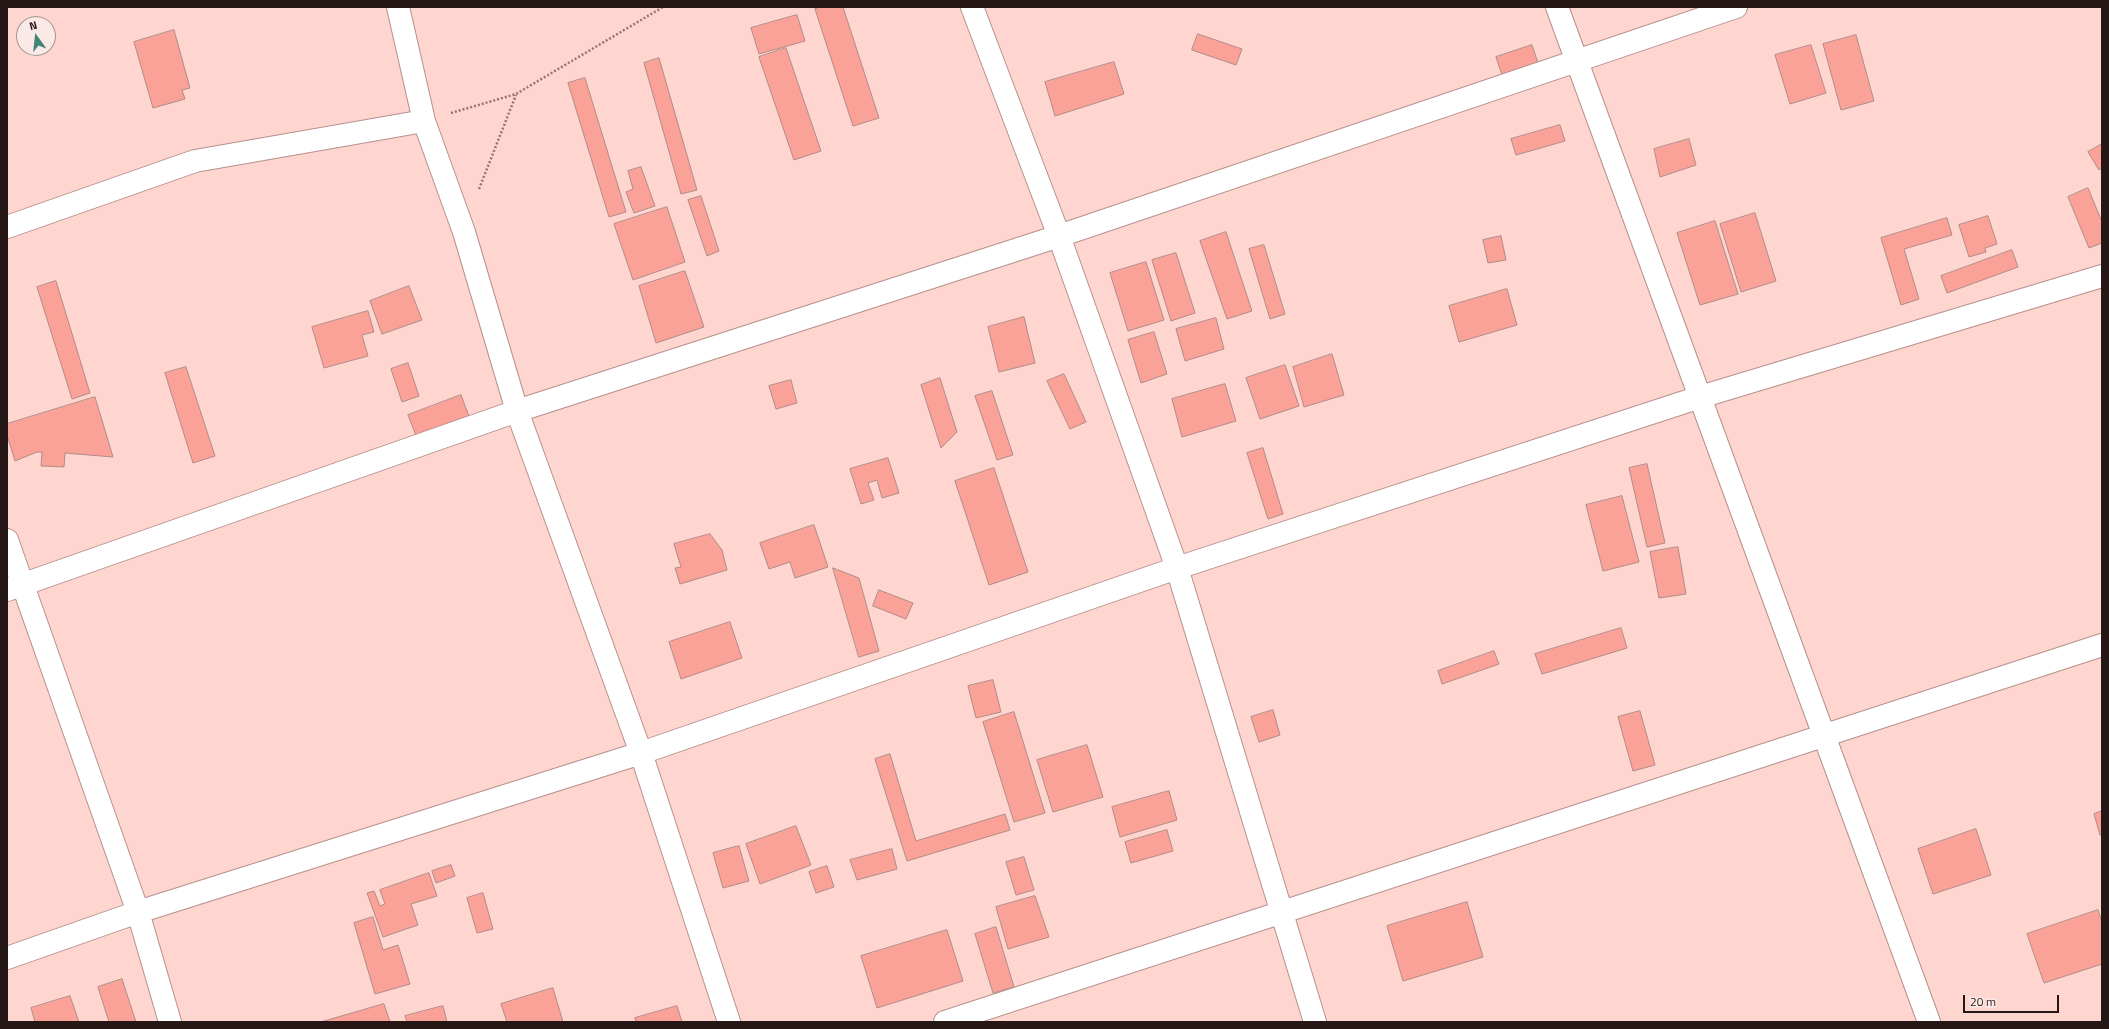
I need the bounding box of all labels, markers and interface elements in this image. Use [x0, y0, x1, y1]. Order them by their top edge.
north arrow [16, 16, 56, 56]
text: N [27, 17, 39, 34]
scale bar [1965, 987, 2061, 1013]
text: 20 m [1970, 992, 1996, 1011]

